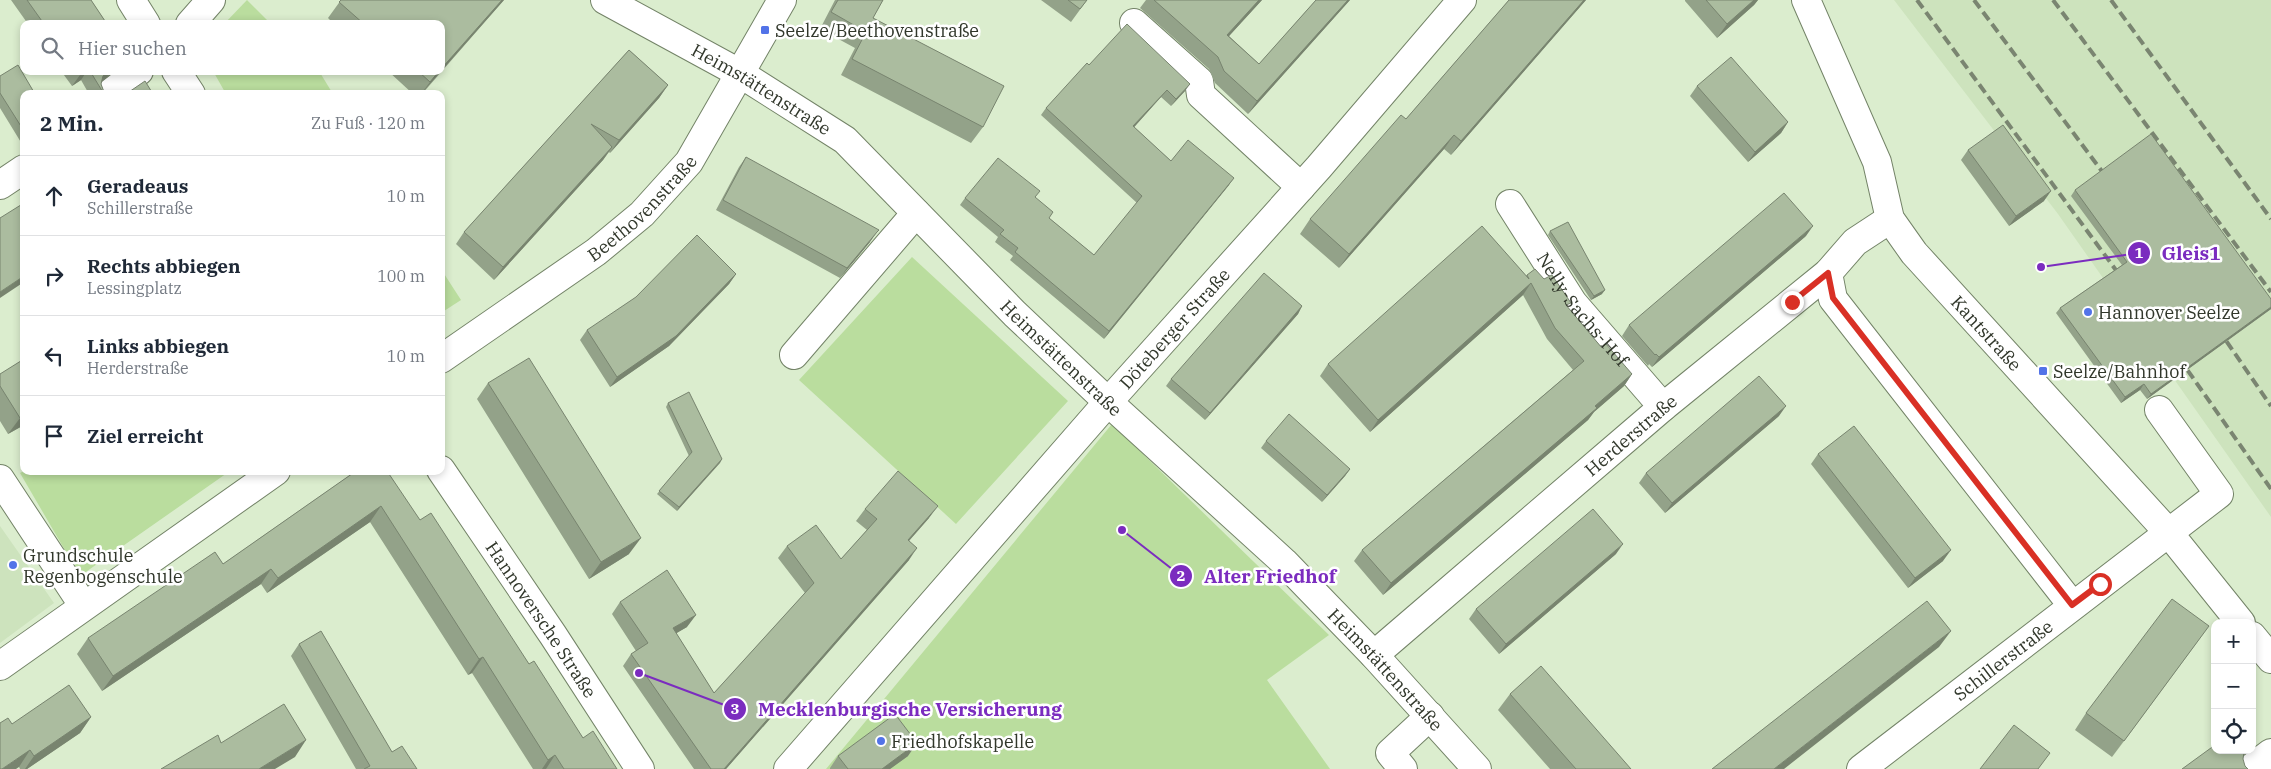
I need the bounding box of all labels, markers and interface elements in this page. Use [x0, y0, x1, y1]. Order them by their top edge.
place label: Seelze/Beethovenstraße [775, 19, 979, 42]
search box [20, 20, 445, 75]
marker: Seelze/Beethovenstraße [759, 24, 771, 36]
icon: search [38, 34, 66, 62]
text: Hier suchen [78, 36, 187, 60]
street label: Heimstättenstraße [688, 38, 836, 140]
text: 2 Min. [40, 109, 103, 137]
text: Zu Fuß · 120 m [311, 113, 425, 133]
street label: Beethovenstraße [583, 151, 702, 266]
text: Geradeaus [87, 174, 188, 198]
icon: ahead [40, 182, 68, 210]
text: 10 m [387, 186, 425, 206]
text: Schillerstraße [87, 198, 193, 218]
callout: Gleis1 [2127, 236, 2231, 270]
text: Gleis1 [2161, 241, 2221, 265]
text: 1 [2134, 243, 2144, 262]
street label: Nelly-Sachs-Hof [1532, 248, 1635, 372]
text: Rechts abbiegen [87, 254, 241, 278]
icon: right [40, 262, 68, 290]
street label: Döteberger Straße [1114, 263, 1235, 394]
text: 100 m [377, 266, 425, 286]
text: Lessingplatz [87, 278, 182, 298]
street label: Kantstraße [1947, 290, 2027, 375]
route end [1781, 291, 1804, 314]
street label: Heimstättenstraße [996, 295, 1127, 421]
place label: Hannover Seelze [2098, 301, 2240, 324]
marker: Hannover Seelze [2082, 306, 2094, 318]
text: Links abbiegen [87, 334, 229, 358]
icon: left [40, 342, 68, 370]
text: 10 m [387, 346, 425, 366]
text: Herderstraße [87, 358, 189, 378]
place label: Seelze/Bahnhof [2053, 360, 2187, 383]
marker: Seelze/Bahnhof [2037, 365, 2049, 377]
street label: Herderstraße [1580, 389, 1681, 481]
icon: arrive [40, 422, 68, 450]
text: Ziel erreicht [87, 424, 203, 448]
street label: Hannoversche Straße [481, 537, 602, 702]
place label: Grundschule Regenbogenschule [23, 544, 183, 588]
marker: Grundschule Regenbogenschule [7, 559, 19, 571]
callout: Alter Friedhof [1169, 559, 1346, 593]
text: Alter Friedhof [1204, 564, 1338, 588]
text: 2 [1176, 566, 1186, 585]
route start [2089, 573, 2112, 596]
street label: Heimstättenstraße [1323, 603, 1448, 735]
street label: Schillerstraße [1949, 614, 2057, 705]
map controls [2211, 619, 2256, 754]
button: + [2211, 619, 2256, 664]
button: − [2211, 664, 2256, 709]
callout: Mecklenburgische Versicherung [723, 692, 1072, 726]
text: Mecklenburgische Versicherung [758, 697, 1062, 721]
text: 3 [730, 699, 740, 718]
button: locate [2211, 709, 2256, 754]
place label: Friedhofskapelle [891, 730, 1034, 753]
marker: Friedhofskapelle [875, 735, 887, 747]

